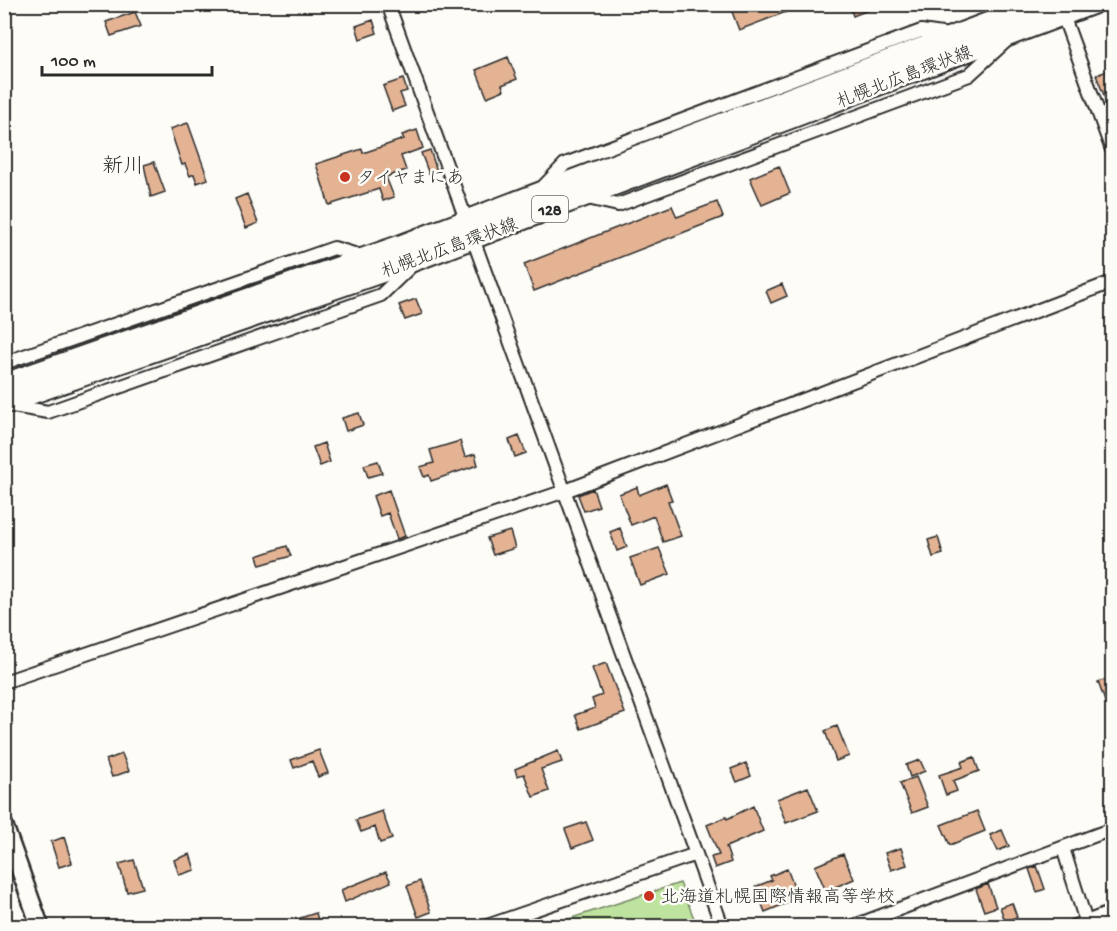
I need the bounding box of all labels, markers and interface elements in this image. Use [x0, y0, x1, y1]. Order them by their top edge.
scale bar [42, 39, 212, 77]
street label: 札幌北広島環状線 [834, 42, 976, 114]
text: 100 m [50, 52, 96, 73]
district label: 新川 [102, 155, 144, 181]
place label: タイヤまにあ [357, 168, 464, 190]
marker: タイヤまにあ [338, 170, 352, 184]
road number: 128 [532, 196, 568, 222]
street label: 札幌北広島環状線 [378, 214, 521, 284]
place label: 北海道札幌国際情報高等学校 [661, 887, 895, 909]
marker: 北海道札幌国際情報高等学校 [642, 889, 656, 903]

